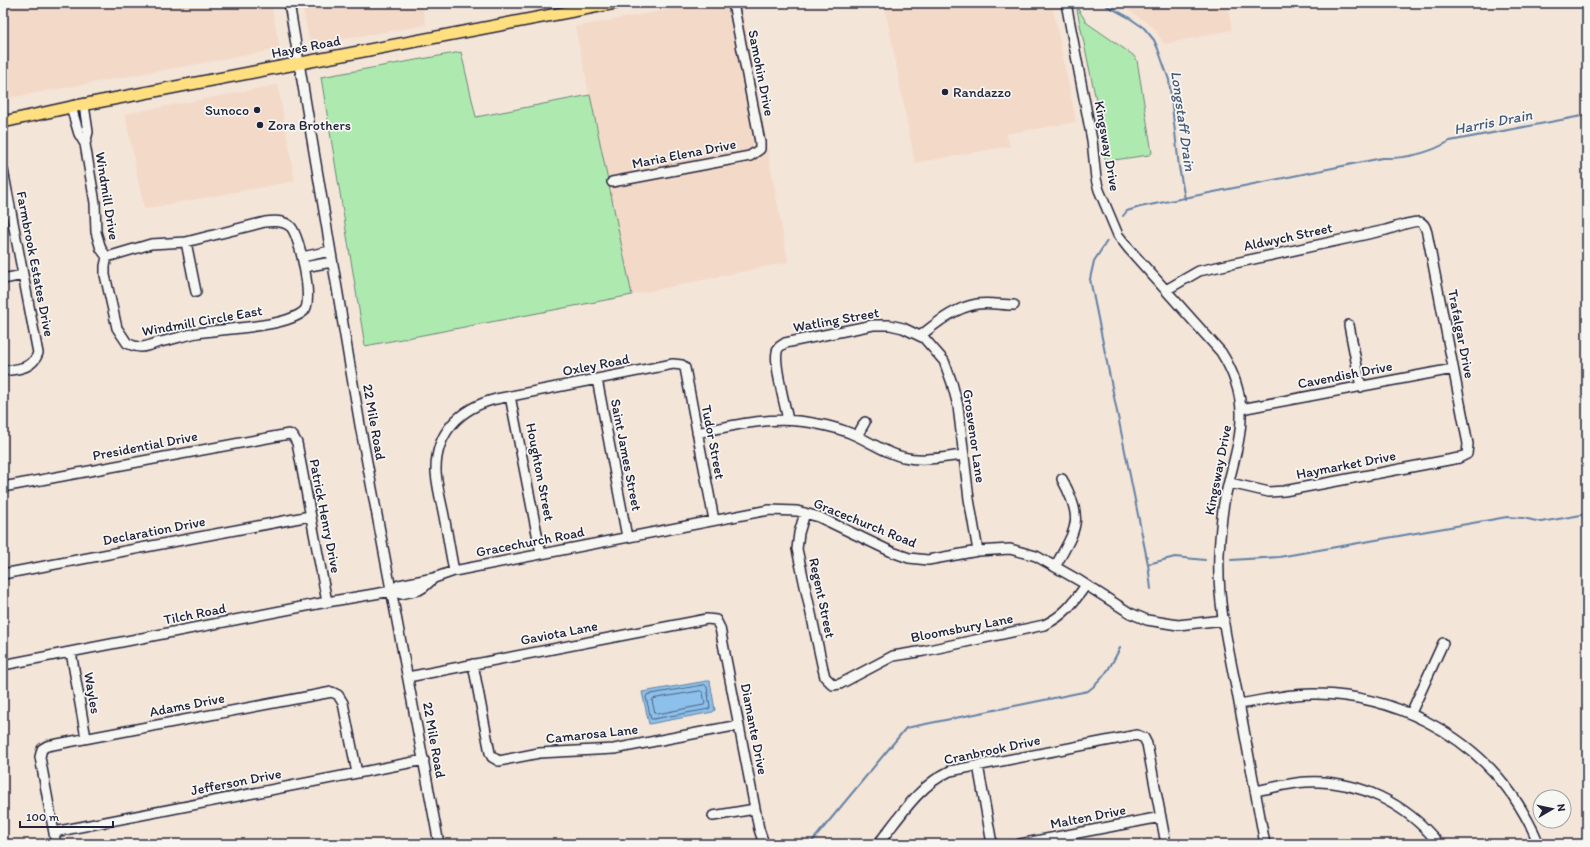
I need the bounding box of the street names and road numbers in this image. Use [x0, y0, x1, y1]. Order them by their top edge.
street label: Samohin Drive [744, 28, 778, 118]
street label: Hayes Road [270, 32, 342, 62]
street label: Kingsway Drive [1091, 99, 1123, 193]
street label: Maria Elena Drive [630, 136, 738, 172]
street label: Windmill Drive [92, 151, 122, 242]
street label: Farmbrook Estates Drive [13, 190, 57, 338]
street label: Aldwych Street [1242, 219, 1334, 255]
street label: Trafalgar Drive [1444, 288, 1478, 380]
street label: Windmill Circle East [140, 302, 264, 340]
street label: Watling Street [792, 304, 880, 336]
street label: Oxley Road [561, 350, 631, 380]
street label: Cavendish Drive [1296, 357, 1394, 393]
street label: 22 Mile Road [359, 383, 389, 462]
street label: Grosvenor Lane [959, 388, 989, 484]
street label: Saint James Street [607, 397, 645, 513]
street label: Tudor Street [697, 403, 729, 481]
street label: Houghton Street [522, 422, 558, 522]
street label: Kingsway Drive [1201, 423, 1235, 517]
street label: Presidential Drive [91, 427, 199, 465]
street label: Haymarket Drive [1295, 447, 1398, 483]
street label: Patrick Henry Drive [306, 457, 344, 575]
street label: Gracechurch Road [811, 495, 920, 552]
street label: Declaration Drive [101, 513, 207, 549]
street label: Gracechurch Road [474, 523, 586, 561]
street label: Regent Street [805, 556, 839, 640]
street label: Tilch Road [162, 600, 228, 628]
street label: Bloomsbury Lane [909, 610, 1015, 646]
street label: Gaviota Lane [519, 617, 599, 649]
street label: Wayles [80, 671, 104, 715]
street label: Diamante Drive [737, 682, 771, 776]
street label: Adams Drive [148, 689, 226, 721]
street label: 22 Mile Road [419, 701, 449, 780]
street label: Camarosa Lane [545, 721, 639, 747]
street label: Cranbrook Drive [942, 731, 1042, 769]
street label: Jefferson Drive [189, 765, 283, 799]
street label: Malten Drive [1049, 801, 1128, 833]

